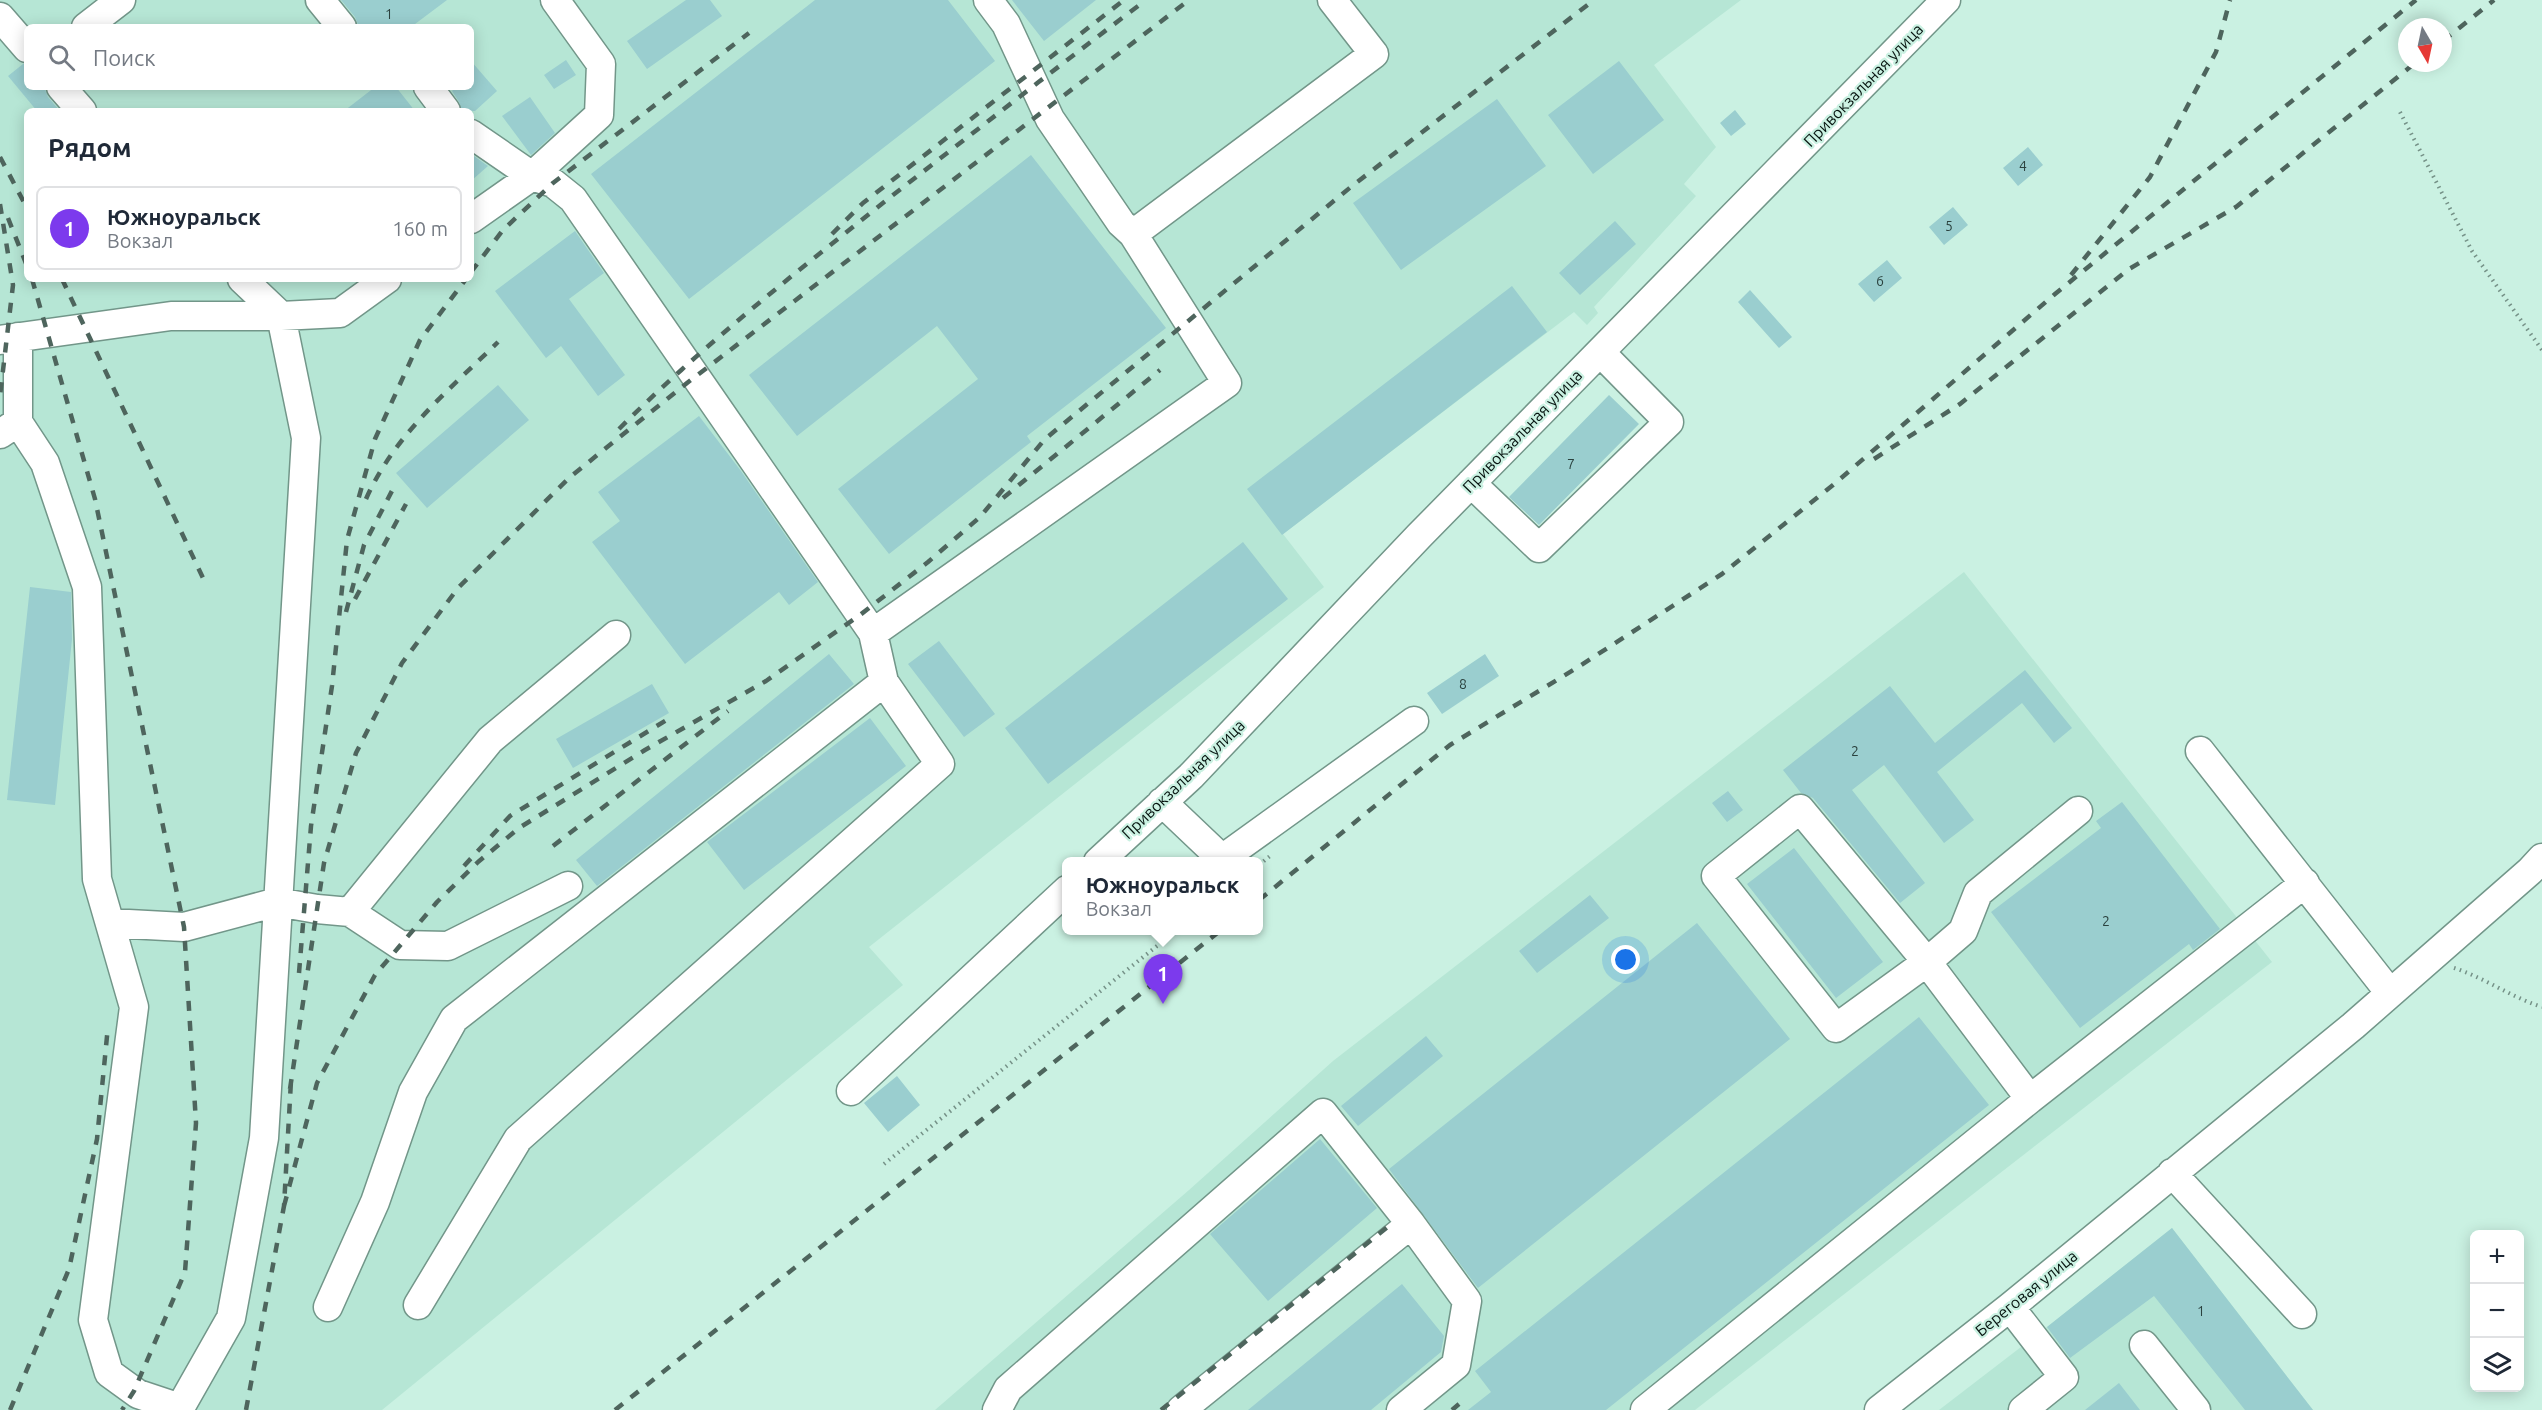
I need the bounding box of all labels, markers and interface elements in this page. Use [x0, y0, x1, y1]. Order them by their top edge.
house number: 1 [385, 6, 393, 22]
north arrow [2398, 18, 2452, 72]
street label: Привокзальная улица [1800, 20, 1926, 150]
search box [24, 24, 474, 90]
icon: search [45, 41, 78, 74]
text: Поиск [93, 45, 156, 70]
text: Рядом [48, 133, 132, 162]
house number: 4 [2019, 158, 2027, 174]
text: Южноуральск [107, 204, 261, 229]
text: 1 [64, 217, 75, 240]
text: 160 m [392, 217, 448, 240]
house number: 5 [1945, 218, 1953, 234]
text: Вокзал [107, 229, 173, 252]
house number: 6 [1876, 273, 1884, 289]
street label: Привокзальная улица [1459, 366, 1585, 496]
house number: 7 [1567, 456, 1575, 472]
house number: 8 [1459, 676, 1467, 692]
street label: Привокзальная улица [1118, 716, 1248, 842]
house number: 2 [1851, 743, 1859, 759]
popup [1062, 857, 1263, 935]
text: Южноуральск [1086, 872, 1239, 897]
text: Вокзал [1086, 897, 1152, 920]
house number: 2 [2102, 913, 2110, 929]
your location [1611, 945, 1640, 974]
pin: 1 [1144, 954, 1182, 1004]
map controls [2470, 1230, 2524, 1392]
button: + [2470, 1230, 2524, 1284]
street label: Береговая улица [1971, 1246, 2081, 1340]
button: − [2470, 1284, 2524, 1338]
house number: 1 [2197, 1303, 2205, 1319]
button: layers [2470, 1338, 2524, 1392]

